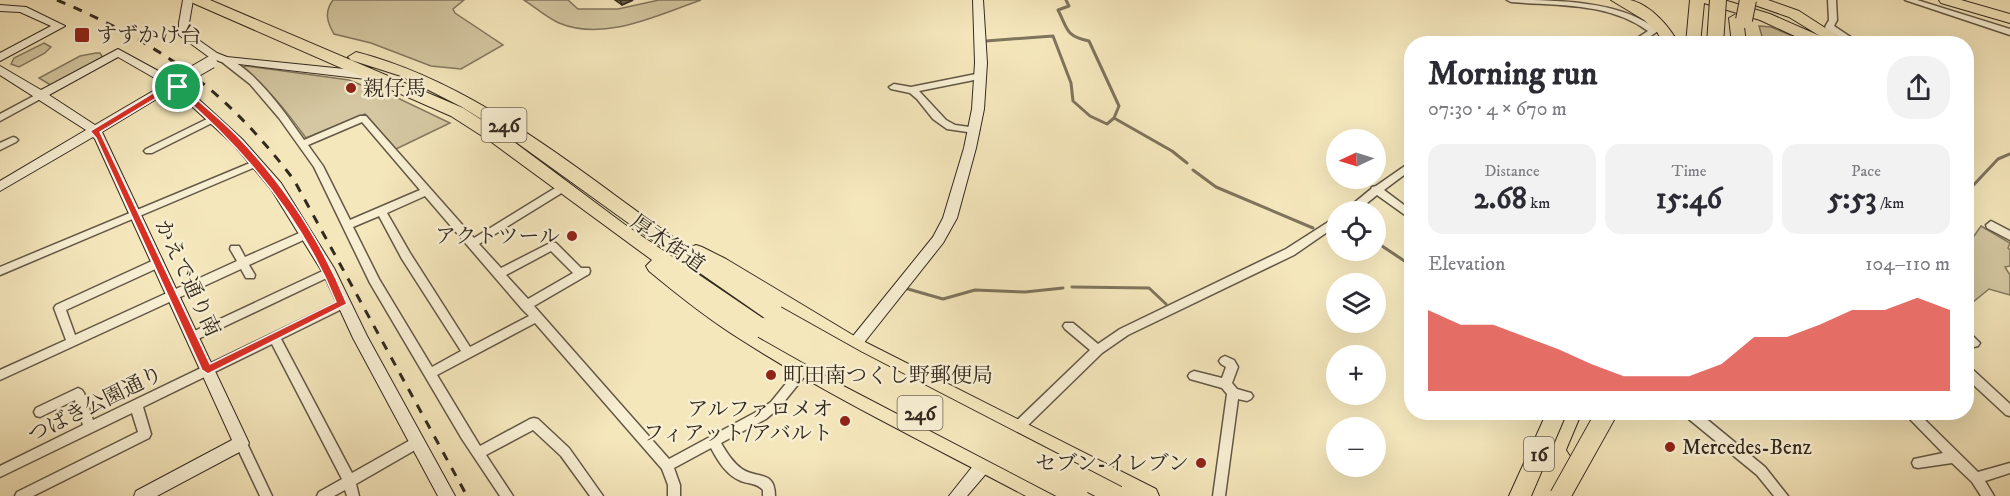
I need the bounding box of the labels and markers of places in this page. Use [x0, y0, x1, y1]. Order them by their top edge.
place label: すずかけ台 [96, 23, 201, 49]
marker: すずかけ台 [73, 26, 91, 44]
pin [152, 61, 203, 112]
place label: 親仔馬 [363, 76, 426, 102]
marker: 親仔馬 [344, 81, 358, 95]
place label: アクトツール [435, 224, 560, 250]
marker: アクトツール [565, 229, 579, 243]
place label: 町田南つくし野郵便局 [783, 363, 993, 389]
marker: 町田南つくし野郵便局 [764, 368, 778, 382]
place label: アルファロメオ フィアット/アバルト [643, 397, 833, 447]
marker: アルファロメオ フィアット/アバルト [838, 414, 852, 428]
place label: Mercedes-Benz [1682, 435, 1812, 461]
marker: Mercedes-Benz [1663, 440, 1677, 454]
place label: セブン-イレブン [1035, 451, 1189, 477]
marker: セブン-イレブン [1194, 456, 1208, 470]

